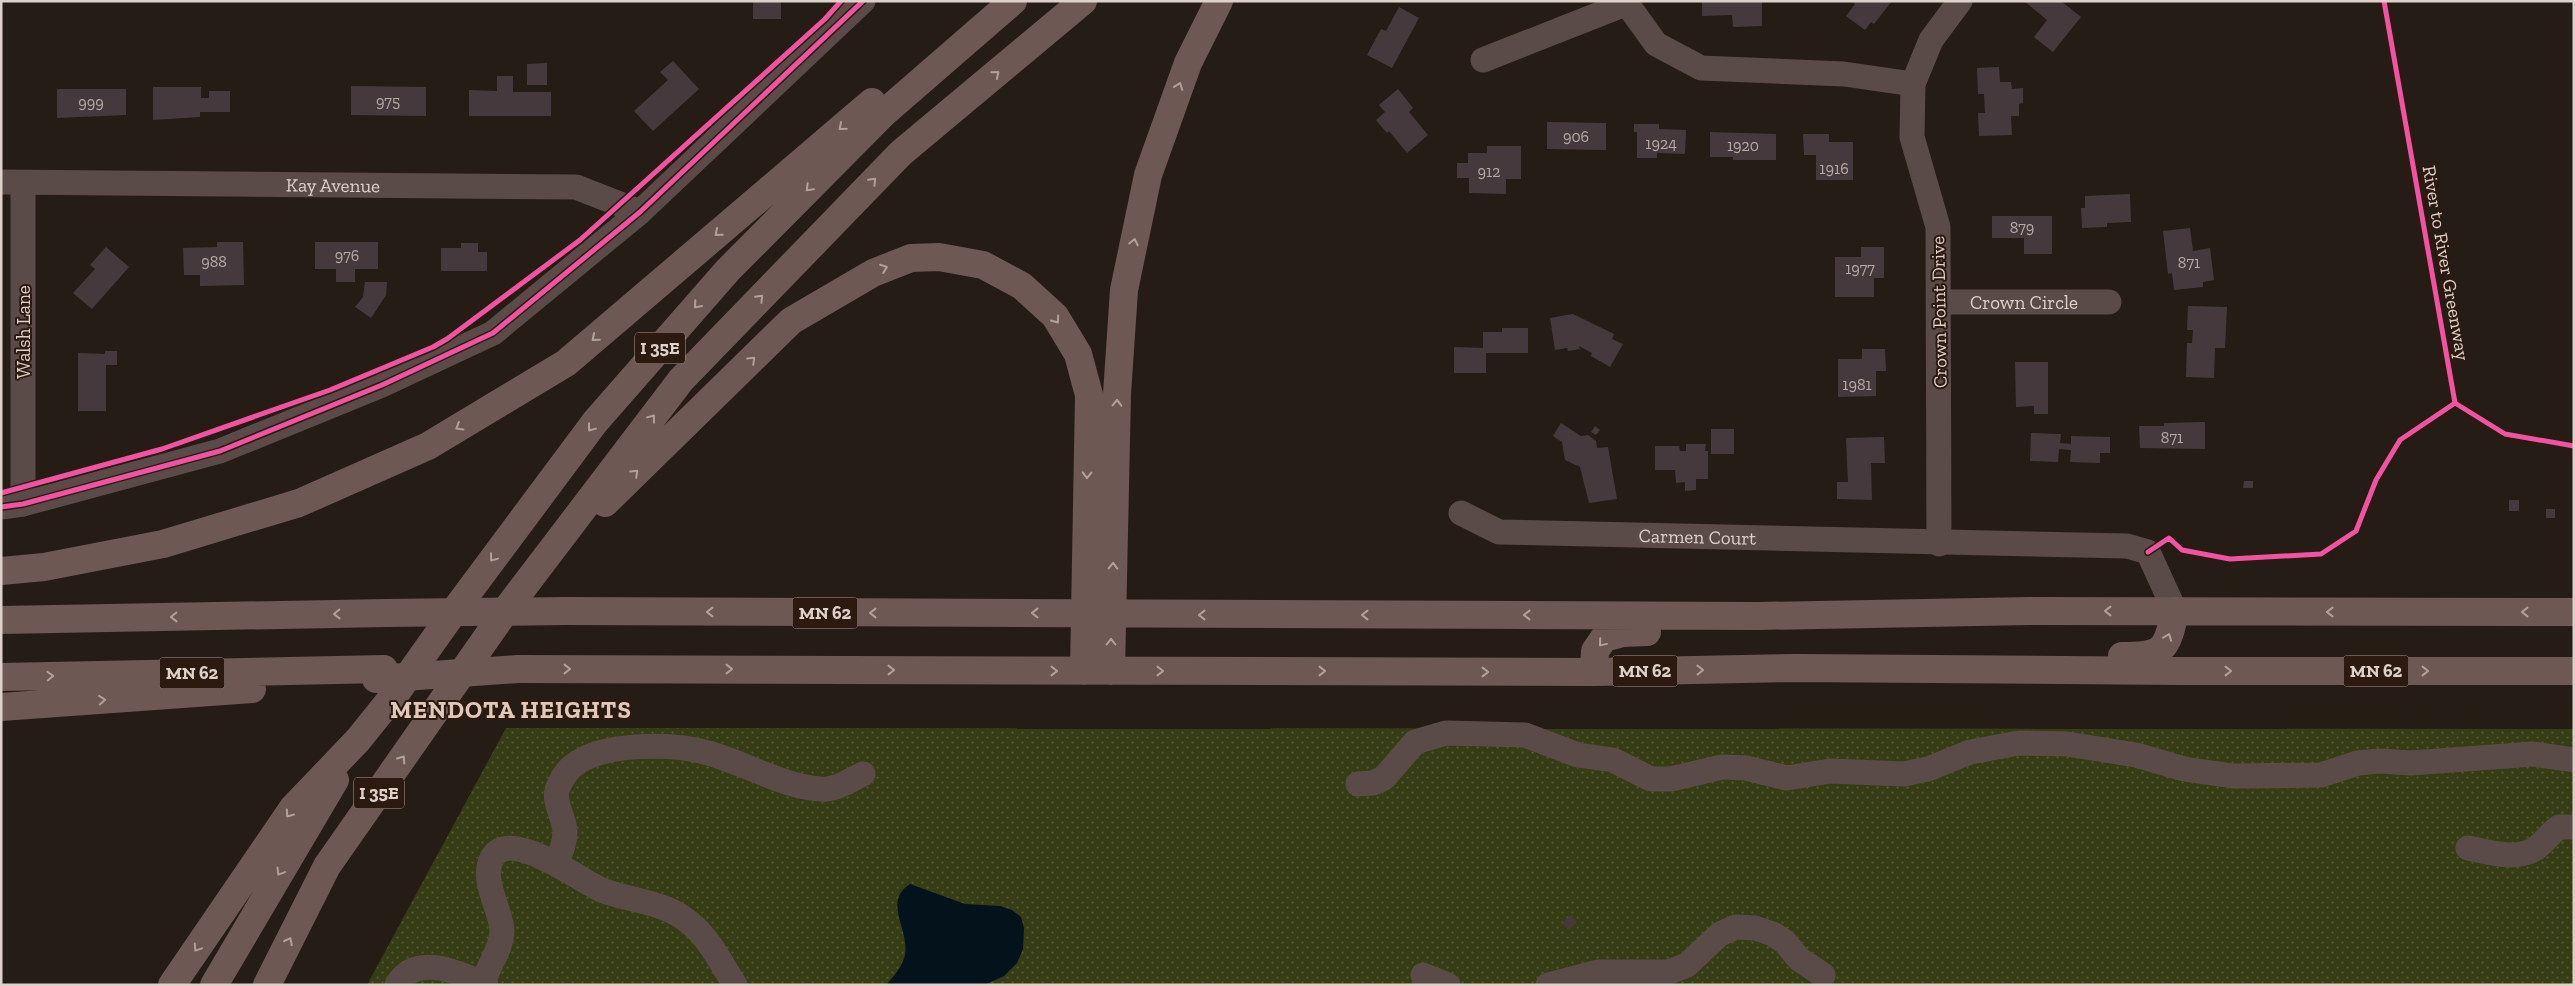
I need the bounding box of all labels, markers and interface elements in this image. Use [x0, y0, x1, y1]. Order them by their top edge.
one-way arrow [990, 71, 999, 80]
one-way arrow [1174, 82, 1184, 91]
house number: 975 [376, 92, 400, 111]
house number: 999 [78, 93, 104, 112]
one-way arrow [839, 122, 848, 130]
house number: 906 [1563, 127, 1589, 146]
house number: 1924 [1645, 134, 1677, 153]
house number: 1920 [1727, 136, 1759, 155]
house number: 1916 [1819, 159, 1849, 178]
house number: 912 [1478, 162, 1500, 181]
street label: River to River Greenway [2418, 164, 2475, 363]
street label: Kay Avenue [286, 173, 380, 197]
one-way arrow [867, 178, 876, 187]
one-way arrow [806, 182, 815, 191]
house number: 879 [2010, 218, 2034, 237]
one-way arrow [715, 227, 724, 236]
street label: Crown Point Drive [1926, 236, 1952, 388]
one-way arrow [1129, 237, 1139, 246]
house number: 976 [335, 246, 359, 265]
house number: 988 [201, 252, 227, 271]
house number: 871 [2178, 253, 2200, 272]
house number: 1977 [1845, 259, 1875, 278]
one-way arrow [880, 264, 888, 274]
street label: Walsh Lane [12, 285, 35, 379]
street label: Crown Circle [1970, 291, 2078, 314]
one-way arrow [755, 294, 764, 303]
one-way arrow [694, 300, 703, 309]
one-way arrow [1050, 314, 1059, 324]
road number: I 35E [635, 332, 685, 363]
one-way arrow [591, 333, 600, 342]
one-way arrow [746, 356, 755, 365]
house number: 1981 [1842, 375, 1872, 394]
one-way arrow [1112, 399, 1122, 406]
one-way arrow [646, 414, 655, 424]
one-way arrow [456, 421, 465, 431]
one-way arrow [588, 422, 597, 432]
house number: 871 [2161, 428, 2183, 447]
one-way arrow [630, 470, 639, 479]
one-way arrow [1082, 472, 1092, 479]
street label: Carmen Court [1638, 524, 1757, 549]
one-way arrow [491, 552, 499, 561]
one-way arrow [1107, 561, 1118, 569]
road number: MN 62 [792, 598, 858, 628]
one-way arrow [2104, 606, 2112, 616]
one-way arrow [706, 607, 714, 617]
one-way arrow [2325, 607, 2333, 617]
one-way arrow [2521, 607, 2528, 617]
one-way arrow [333, 608, 341, 619]
one-way arrow [869, 608, 876, 618]
one-way arrow [1031, 608, 1039, 619]
one-way arrow [1198, 609, 1206, 620]
one-way arrow [1360, 610, 1368, 620]
one-way arrow [1523, 610, 1531, 621]
one-way arrow [170, 612, 178, 622]
one-way arrow [2162, 633, 2172, 642]
one-way arrow [1106, 638, 1116, 646]
one-way arrow [1598, 638, 1607, 647]
road number: MN 62 [1612, 656, 1678, 686]
road number: MN 62 [2344, 656, 2408, 686]
road number: MN 62 [160, 658, 224, 688]
one-way arrow [564, 664, 571, 674]
one-way arrow [726, 664, 733, 674]
one-way arrow [1696, 664, 1704, 675]
one-way arrow [888, 665, 896, 675]
one-way arrow [1050, 666, 1058, 676]
one-way arrow [1156, 666, 1164, 676]
one-way arrow [1318, 666, 1326, 676]
one-way arrow [2224, 666, 2232, 676]
one-way arrow [2422, 666, 2429, 676]
one-way arrow [1481, 667, 1489, 677]
one-way arrow [46, 671, 54, 681]
one-way arrow [98, 694, 106, 705]
district label: MENDOTA HEIGHTS [390, 695, 632, 724]
one-way arrow [396, 755, 405, 765]
road number: I 35E [354, 778, 404, 808]
one-way arrow [286, 808, 295, 818]
one-way arrow [276, 867, 286, 876]
one-way arrow [283, 937, 293, 946]
one-way arrow [194, 942, 203, 952]

